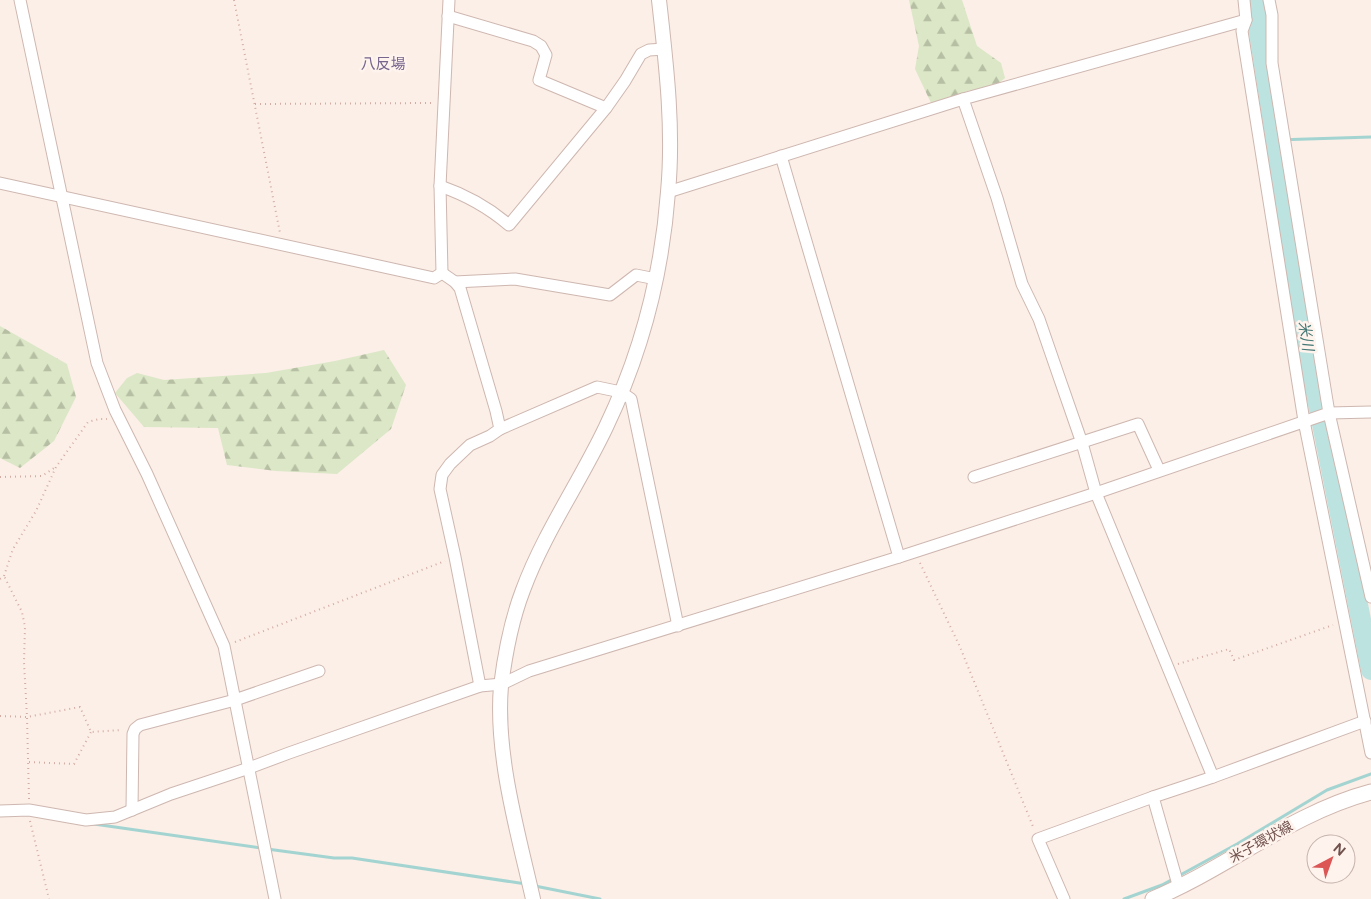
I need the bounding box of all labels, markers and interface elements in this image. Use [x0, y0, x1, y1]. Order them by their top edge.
district label: 八反場 [360, 55, 406, 73]
water label: 米川 [1295, 320, 1318, 354]
street label: 米子環状線 [1226, 818, 1296, 866]
north arrow [1306, 834, 1356, 884]
text: N [1330, 840, 1349, 860]

